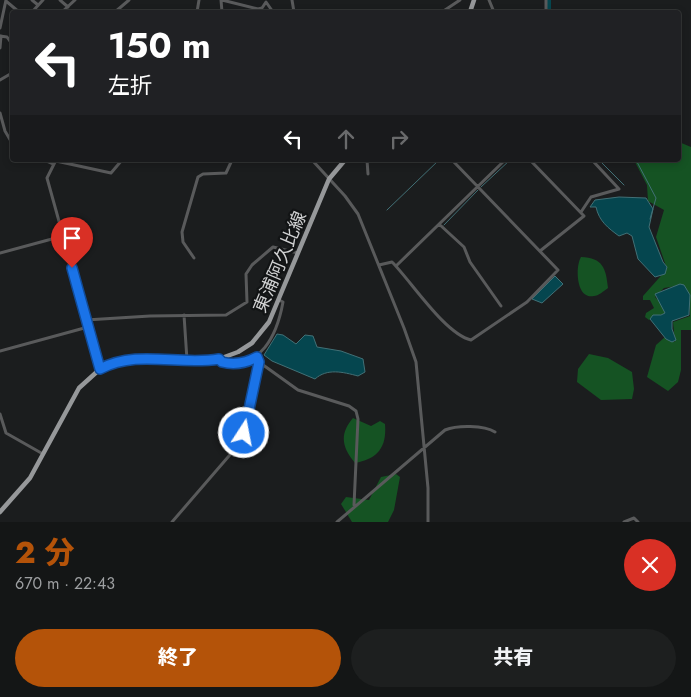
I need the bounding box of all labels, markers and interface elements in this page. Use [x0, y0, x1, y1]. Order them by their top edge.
text: 150 m [108, 21, 211, 71]
icon: left [25, 30, 90, 95]
text: 左折 [108, 69, 152, 101]
icon: left [279, 125, 307, 153]
icon: ahead [332, 125, 360, 153]
icon: right [385, 125, 413, 153]
street label: 東浦阿久比線 [247, 207, 313, 317]
pin [51, 217, 93, 268]
icon: arrive [58, 224, 86, 252]
position arrow [217, 406, 269, 458]
text: 2 分 [15, 531, 74, 574]
button: close [624, 539, 676, 591]
text: 670 m · 22:43 [15, 572, 115, 595]
button: 終了 [15, 629, 341, 687]
button: 共有 [351, 629, 676, 687]

